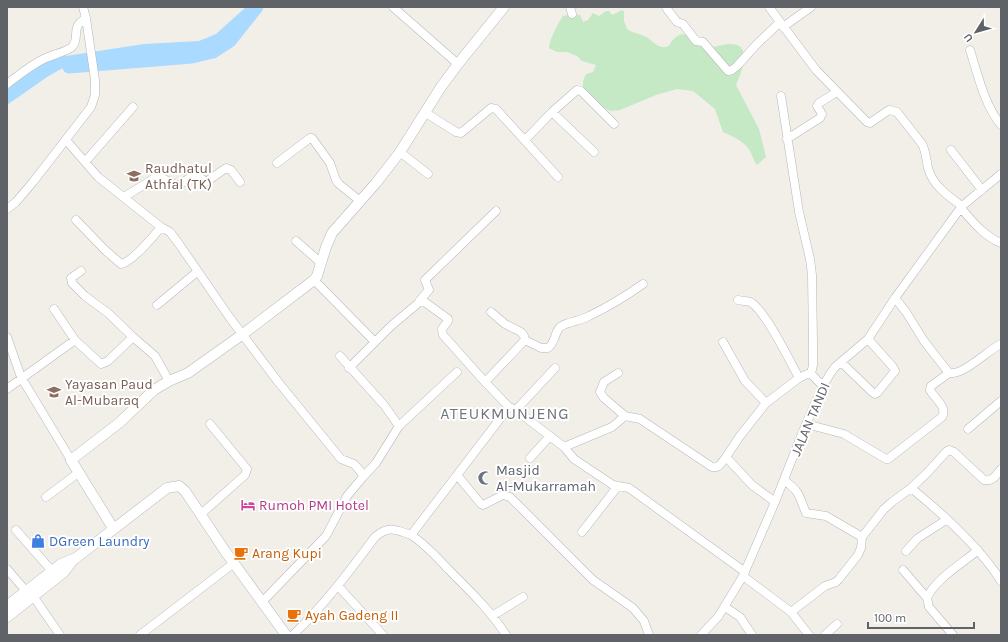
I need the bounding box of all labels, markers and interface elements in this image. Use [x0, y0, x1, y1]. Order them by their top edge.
north arrow [956, 12, 996, 52]
text: U [961, 31, 976, 45]
place label: Raudhatul Athfal (TK) [145, 160, 212, 193]
school or university icon: Raudhatul Athfal (TK) [126, 168, 142, 184]
place label: Yayasan Paud Al-Mubaraq [65, 376, 153, 409]
street label: JALAN TANDI [787, 380, 834, 459]
school or university icon: Yayasan Paud Al-Mubaraq [46, 384, 62, 400]
district label: ATEUKMUNJENG [440, 404, 570, 423]
place label: Masjid Al-Mukarramah [496, 462, 596, 495]
mosque icon: Masjid Al-Mukarramah [477, 470, 493, 486]
hotel icon: Rumoh PMI Hotel [240, 497, 256, 513]
place label: Rumoh PMI Hotel [259, 497, 369, 514]
shop icon: DGreen Laundry [30, 533, 46, 549]
place label: DGreen Laundry [49, 533, 150, 550]
cafe icon: Arang Kupi [233, 545, 249, 561]
place label: Arang Kupi [252, 545, 322, 562]
scale bar [868, 604, 974, 630]
cafe icon: Ayah Gadeng II [286, 607, 302, 623]
place label: Ayah Gadeng II [305, 607, 398, 624]
text: 100 m [874, 611, 906, 625]

